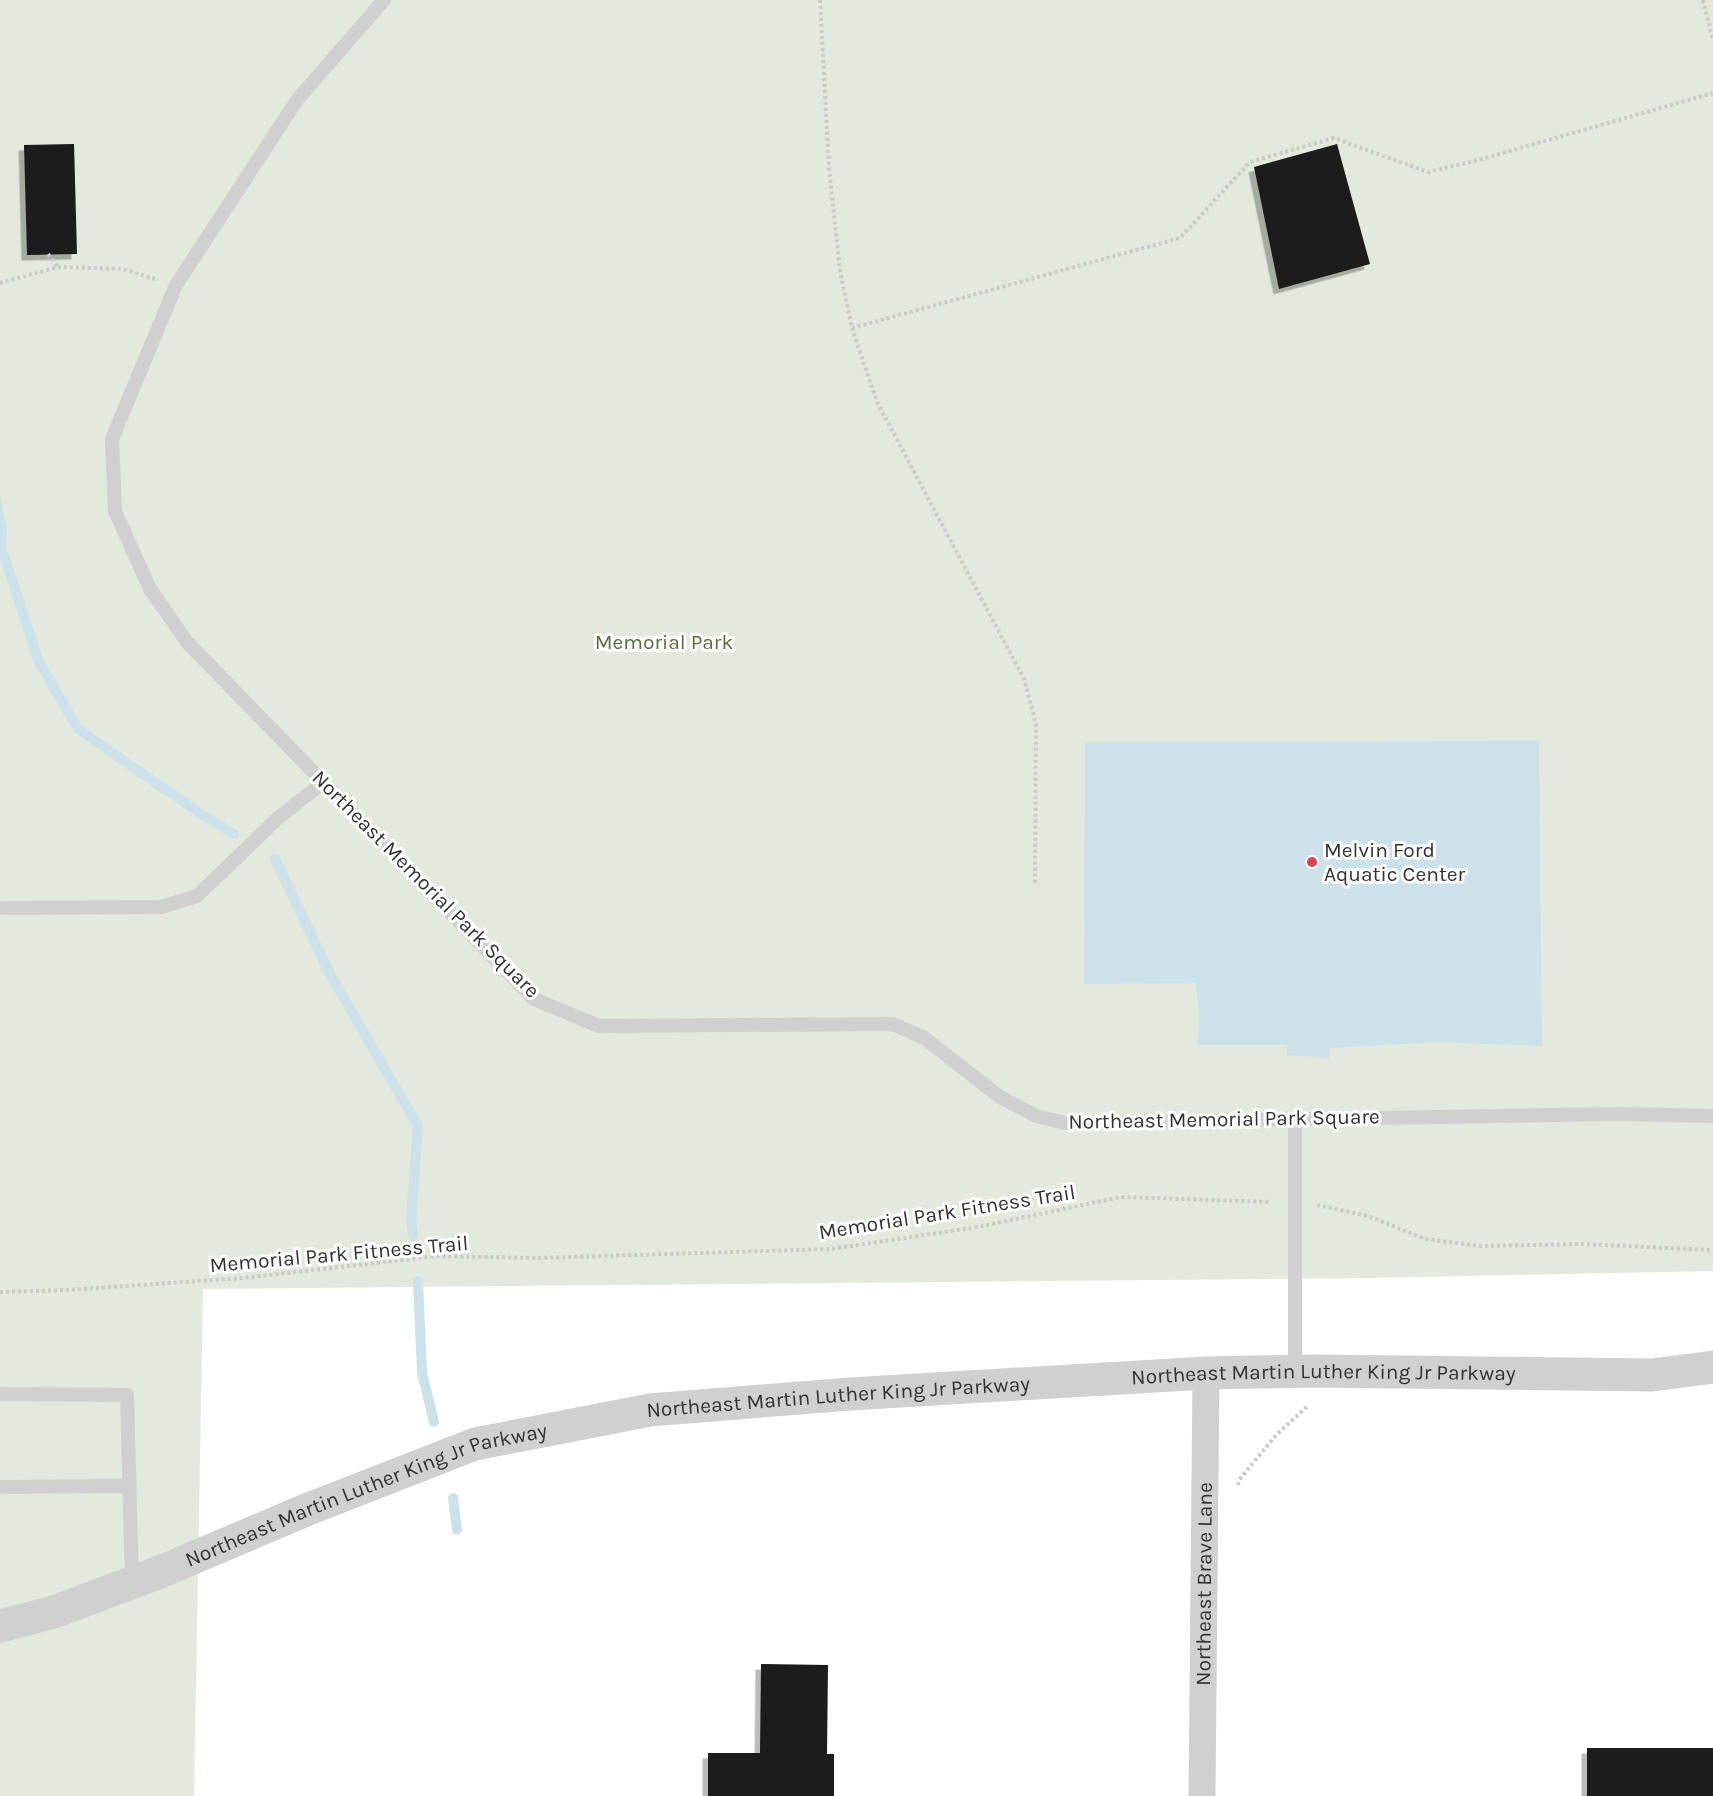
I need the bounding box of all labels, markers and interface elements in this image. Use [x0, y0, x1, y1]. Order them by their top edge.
park label: Memorial Park [595, 630, 733, 654]
street label: Northeast Memorial Park Square [307, 765, 545, 1003]
place label: Melvin Ford Aquatic Center [1324, 838, 1466, 886]
marker: Melvin Ford Aquatic Center [1305, 855, 1319, 869]
street label: Northeast Memorial Park Square [1068, 1104, 1380, 1134]
street label: Memorial Park Fitness Trail [817, 1180, 1077, 1244]
street label: Memorial Park Fitness Trail [209, 1231, 469, 1277]
street label: Northeast Martin Luther King Jr Parkway [1130, 1359, 1516, 1389]
street label: Northeast Martin Luther King Jr Parkway [645, 1371, 1031, 1422]
street label: Northeast Martin Luther King Jr Parkway [182, 1418, 549, 1572]
street label: Northeast Brave Lane [1191, 1482, 1217, 1686]

